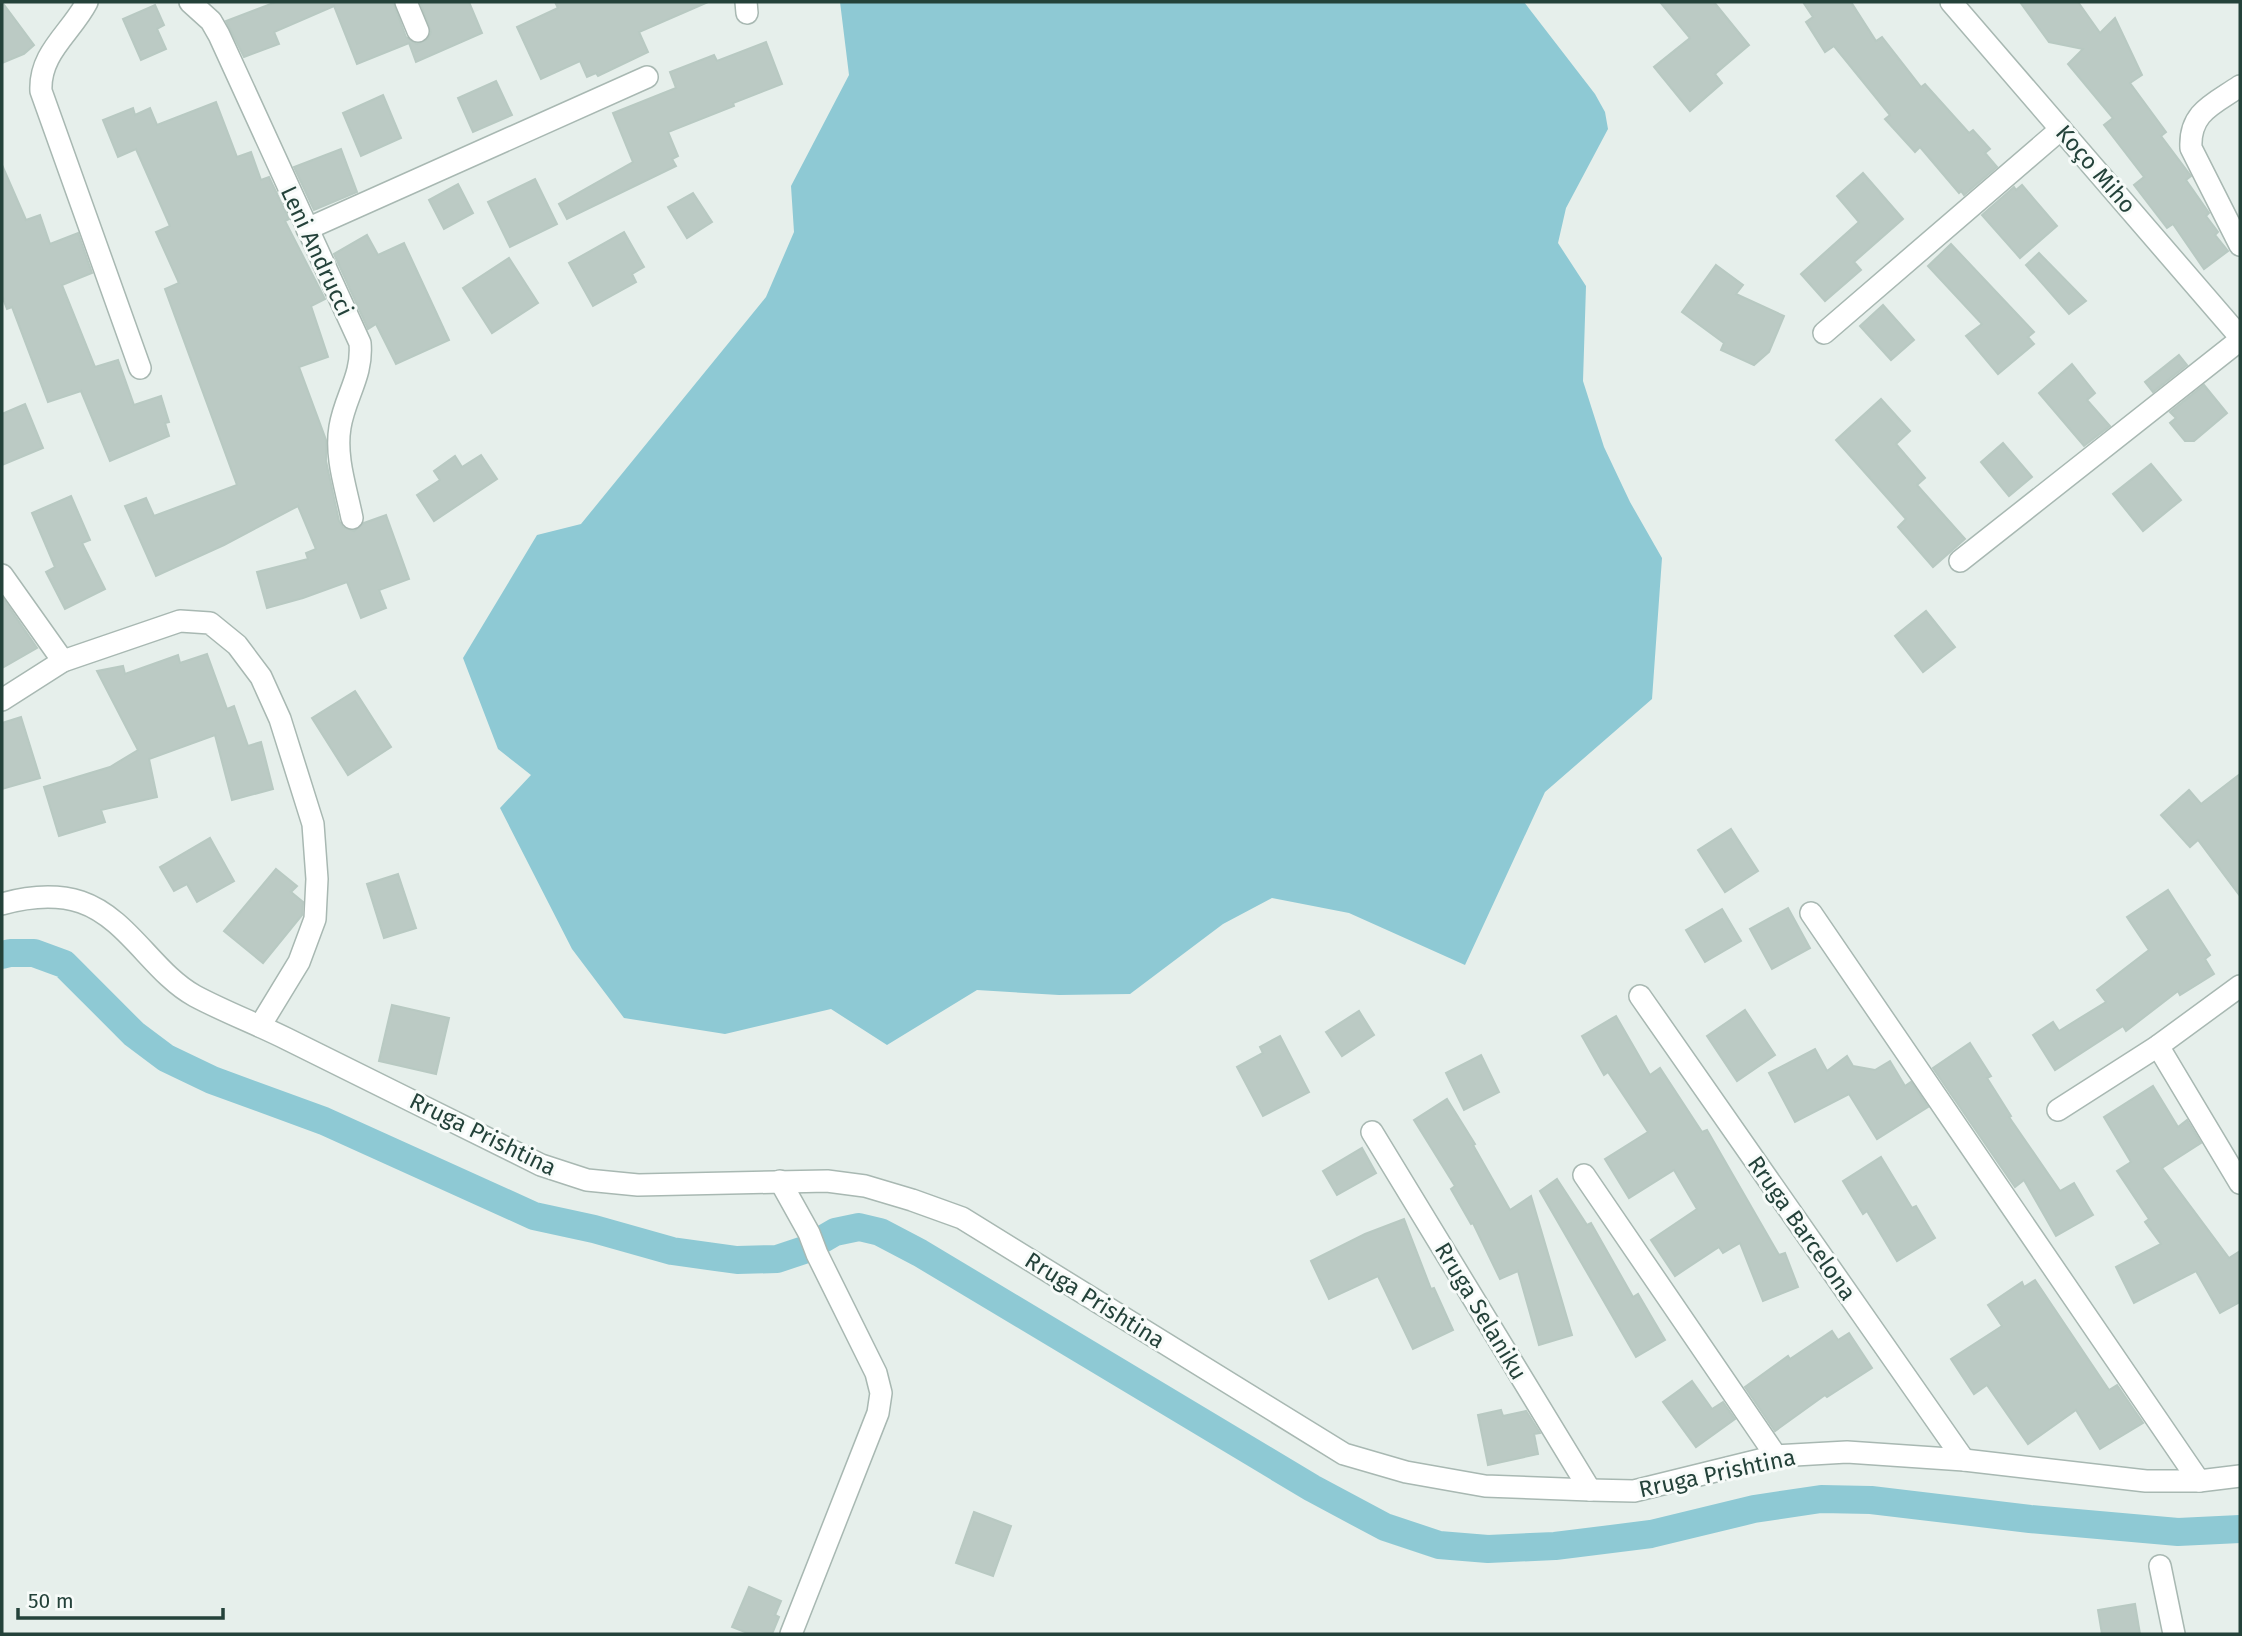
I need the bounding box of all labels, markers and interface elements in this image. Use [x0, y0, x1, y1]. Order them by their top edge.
street label: Koço Miho [2050, 119, 2142, 219]
street label: Leni Andrucci [275, 182, 359, 320]
street label: Rruga Prishtina [405, 1086, 561, 1182]
street label: Rruga Barcelona [1742, 1150, 1862, 1306]
street label: Rruga Selaniku [1429, 1237, 1533, 1385]
street label: Rruga Prishtina [1020, 1246, 1170, 1354]
street label: Rruga Prishtina [1636, 1443, 1798, 1503]
scale bar [18, 1576, 222, 1620]
text: 50 m [28, 1588, 74, 1614]

